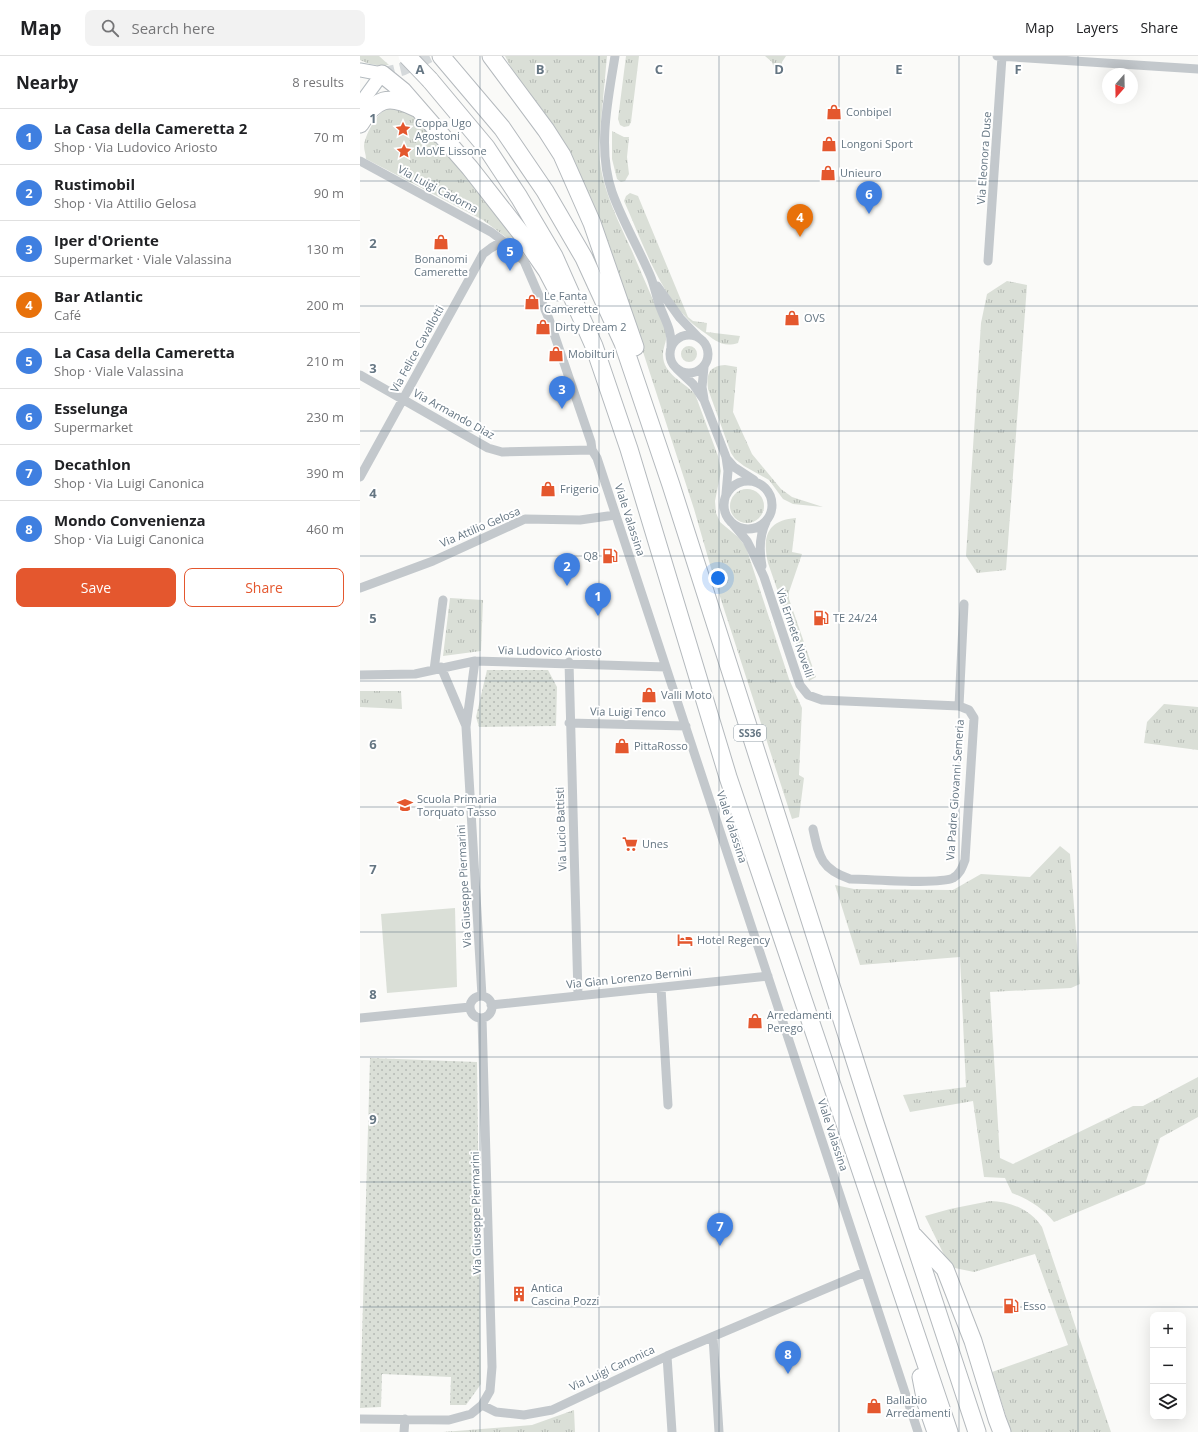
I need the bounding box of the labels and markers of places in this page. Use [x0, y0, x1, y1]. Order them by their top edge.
shop icon: Conbipel [825, 103, 843, 121]
place label: Conbipel [846, 104, 891, 119]
place label: Coppa Ugo Agostoni [415, 115, 472, 143]
place icon: Coppa Ugo Agostoni [394, 120, 412, 138]
shop icon: Longoni Sport [820, 135, 838, 153]
place label: Longoni Sport [841, 136, 913, 151]
place icon: MoVE Lissone [395, 142, 413, 160]
place label: MoVE Lissone [416, 143, 487, 158]
shop icon: Unieuro [819, 164, 837, 182]
place label: Unieuro [840, 165, 882, 180]
pin: 6 [856, 181, 882, 214]
pin: 4 [787, 204, 813, 237]
shop icon: Bonanomi Camerette [432, 233, 450, 251]
pin: 5 [497, 238, 523, 271]
place label: Bonanomi Camerette [414, 251, 468, 279]
place label: Le Fanta Camerette [544, 288, 598, 316]
shop icon: Le Fanta Camerette [523, 293, 541, 311]
shop icon: OVS [783, 309, 801, 327]
place label: OVS [804, 310, 825, 325]
shop icon: Dirty Dream 2 [534, 318, 552, 336]
place label: Dirty Dream 2 [555, 319, 627, 334]
shop icon: Mobilturi [547, 345, 565, 363]
place label: Mobilturi [568, 346, 615, 361]
pin: 3 [549, 376, 575, 409]
shop icon: Frigerio [539, 480, 557, 498]
place label: Frigerio [560, 481, 599, 496]
fuel station icon: Q8 [601, 547, 619, 565]
place label: Q8 [583, 548, 598, 563]
pin: 2 [554, 553, 580, 586]
pin: 1 [585, 583, 611, 616]
fuel station icon: TE 24/24 [812, 609, 830, 627]
place label: TE 24/24 [833, 610, 878, 625]
shop icon: Valli Moto [640, 686, 658, 704]
place label: Valli Moto [661, 687, 712, 702]
shop icon: PittaRosso [613, 737, 631, 755]
place label: PittaRosso [634, 738, 688, 753]
place label: Scuola Primaria Torquato Tasso [417, 791, 497, 819]
school or university icon: Scuola Primaria Torquato Tasso [396, 796, 414, 814]
supermarket icon: Unes [621, 835, 639, 853]
place label: Unes [642, 836, 668, 851]
hotel icon: Hotel Regency [676, 931, 694, 949]
place label: Hotel Regency [697, 932, 771, 947]
place label: Arredamenti Perego [767, 1007, 832, 1035]
shop icon: Arredamenti Perego [746, 1012, 764, 1030]
pin: 7 [707, 1213, 733, 1246]
place label: Antica Cascina Pozzi [531, 1280, 599, 1308]
building icon: Antica Cascina Pozzi [510, 1285, 528, 1303]
fuel station icon: Esso [1002, 1297, 1020, 1315]
place label: Esso [1023, 1298, 1047, 1313]
pin: 8 [775, 1341, 801, 1374]
place label: Ballabio Arredamenti [886, 1392, 951, 1420]
shop icon: Ballabio Arredamenti [865, 1397, 883, 1415]

